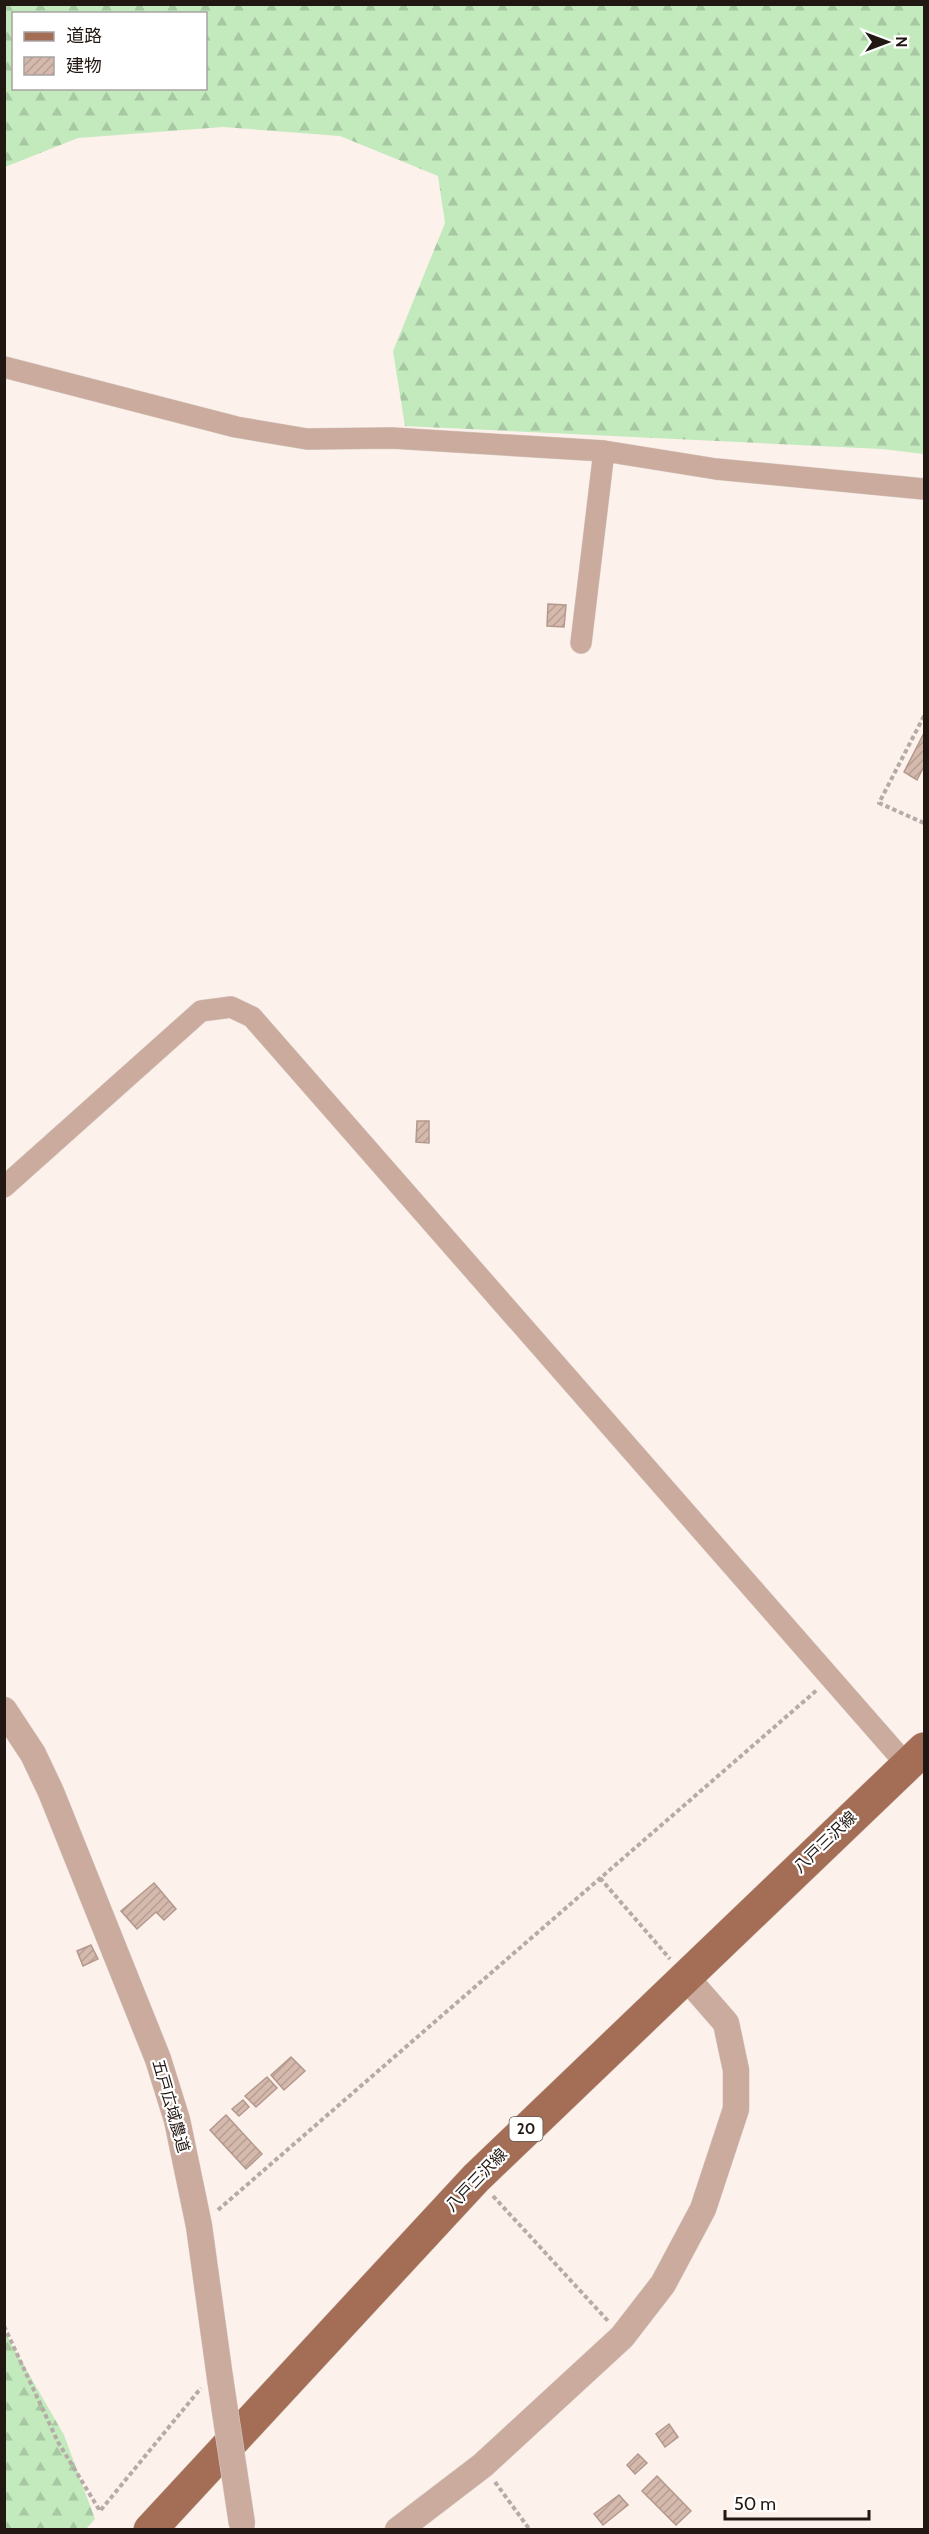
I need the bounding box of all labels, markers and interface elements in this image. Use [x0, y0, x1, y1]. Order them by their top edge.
legend [12, 12, 207, 90]
north arrow [857, 12, 917, 72]
text: 道路 [66, 25, 102, 47]
text: N [892, 36, 911, 48]
text: 建物 [66, 55, 102, 77]
street label: 八戸三沢線 [790, 1807, 860, 1877]
street label: 五戸広域農道 [149, 2057, 193, 2155]
road number: 20 [510, 2117, 542, 2141]
street label: 八戸三沢線 [441, 2145, 511, 2215]
scale bar [725, 2483, 869, 2521]
text: 50 m [734, 2493, 776, 2515]

